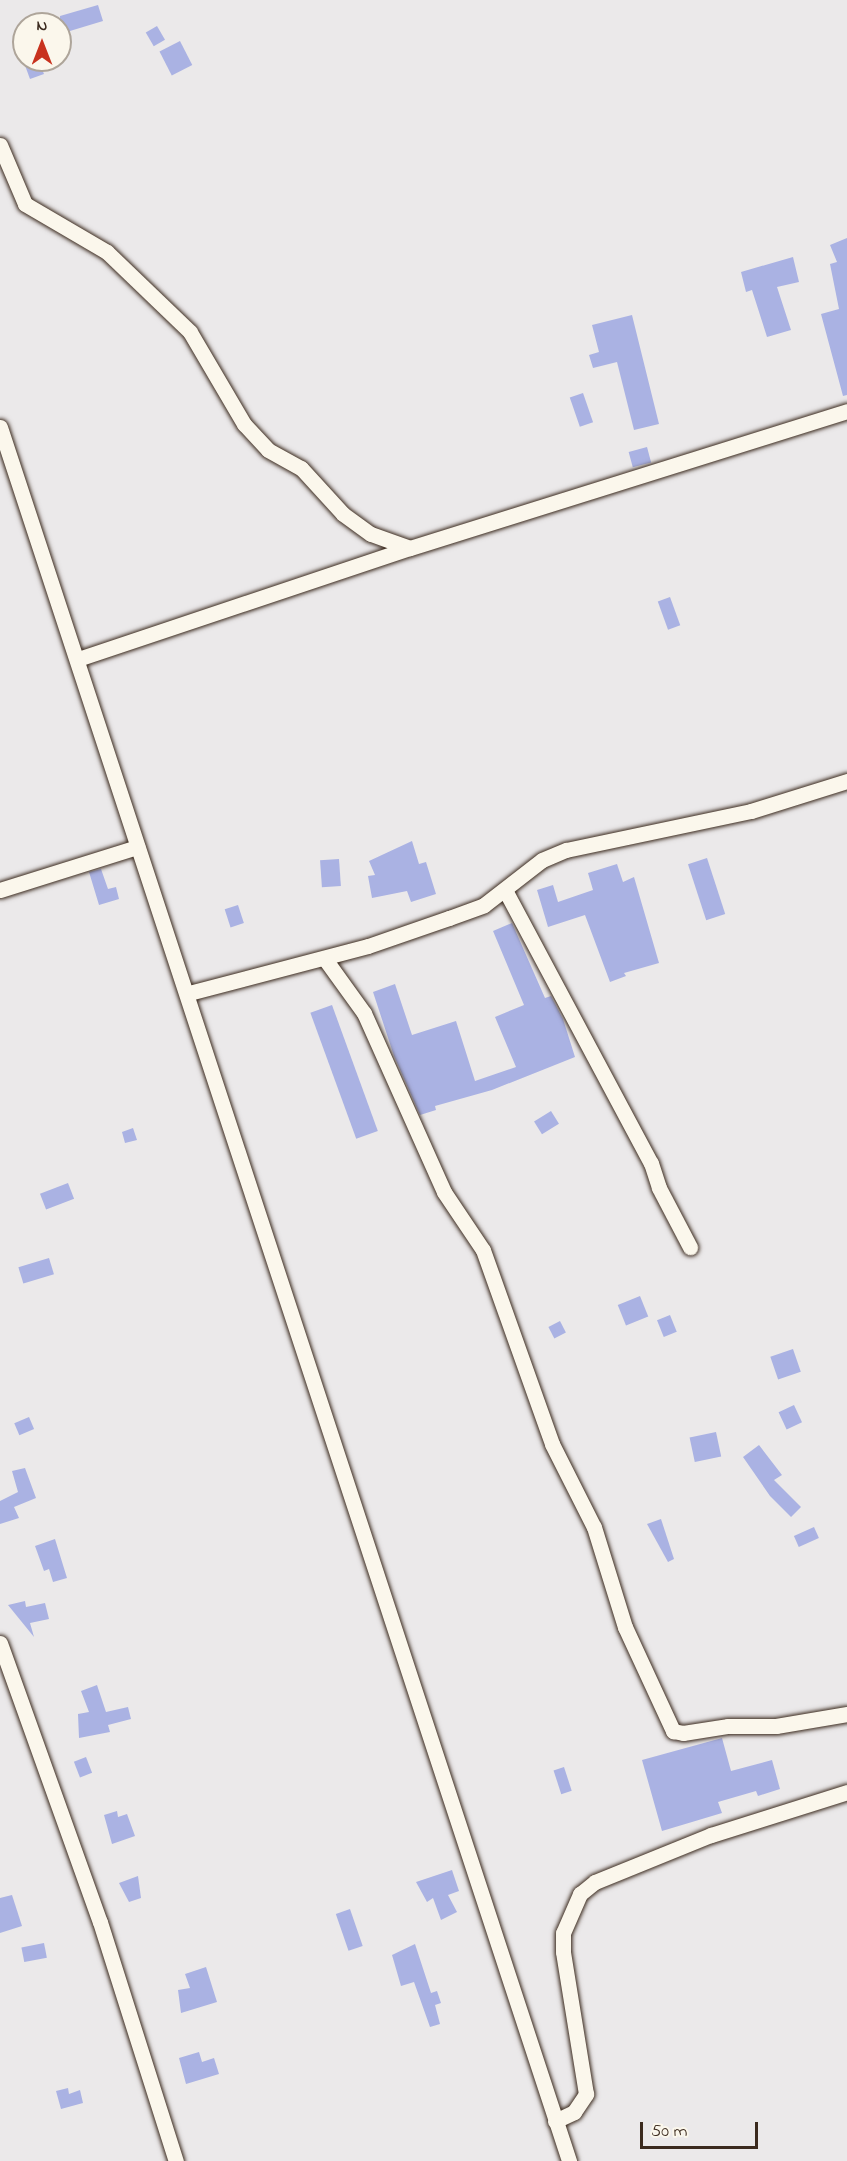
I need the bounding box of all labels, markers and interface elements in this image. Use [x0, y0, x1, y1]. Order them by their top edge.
north arrow [12, 12, 72, 72]
text: N [37, 14, 47, 38]
scale bar [643, 2110, 762, 2148]
text: 50 m [651, 2119, 688, 2145]

